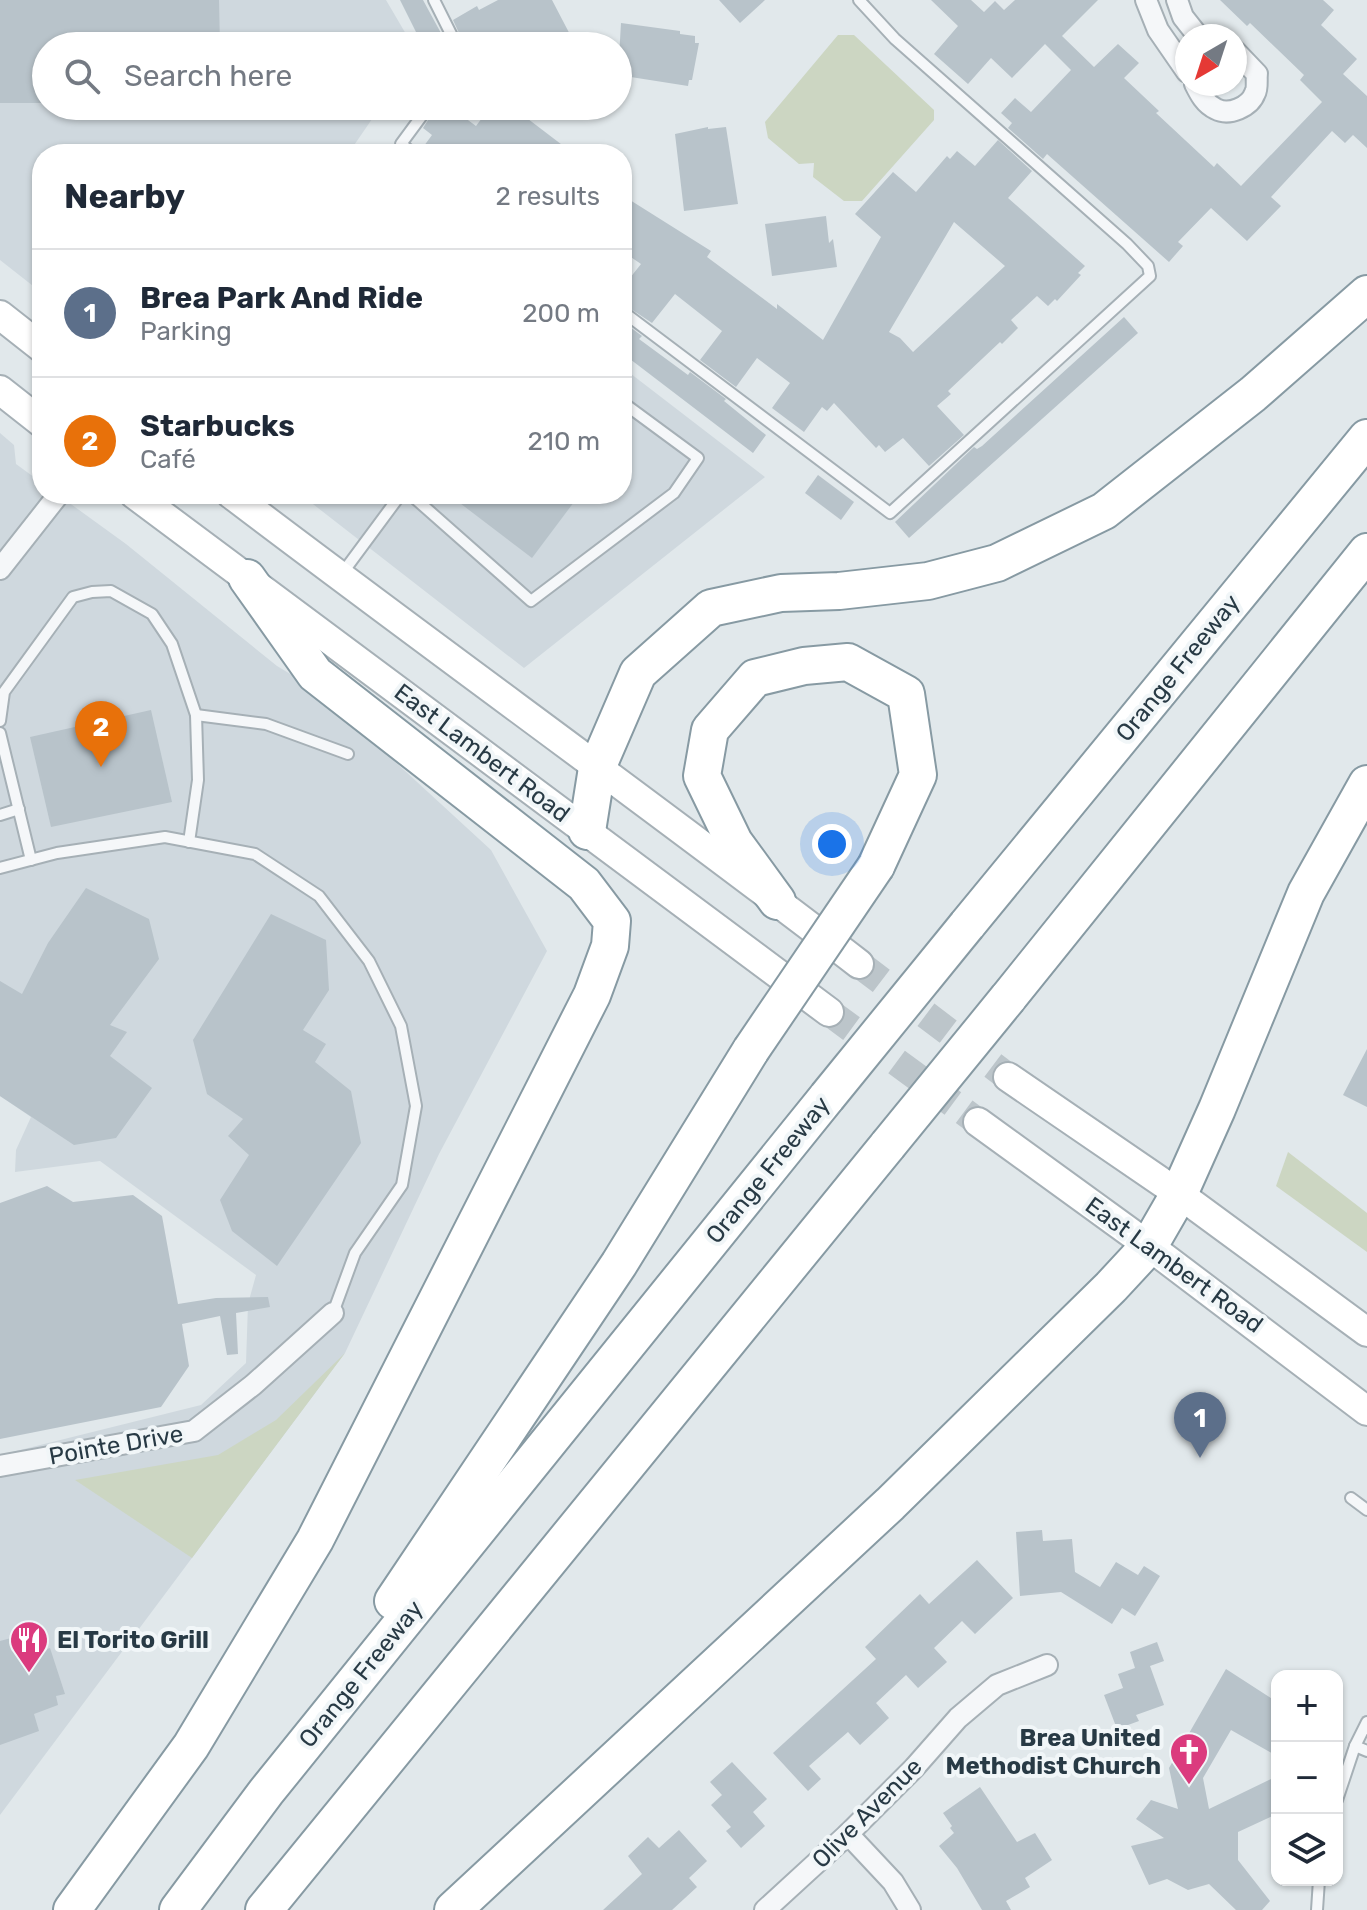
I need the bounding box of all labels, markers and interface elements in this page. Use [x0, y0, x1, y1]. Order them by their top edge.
north arrow [1175, 24, 1247, 96]
search box [32, 32, 632, 120]
icon: search [60, 54, 104, 98]
text: Search here [124, 58, 292, 94]
text: Nearby [64, 176, 185, 217]
text: 2 results [496, 181, 600, 212]
text: Brea Park And Ride [140, 280, 423, 316]
text: 1 [84, 298, 96, 329]
text: 200 m [522, 298, 600, 329]
text: Parking [140, 316, 232, 347]
text: Starbucks [140, 408, 295, 444]
text: 2 [82, 426, 98, 457]
text: 210 m [528, 426, 600, 457]
text: Café [140, 444, 196, 475]
street label: Orange Freeway [1110, 589, 1246, 747]
street label: East Lambert Road [389, 678, 575, 828]
pin: 2 [75, 701, 127, 767]
your location [812, 824, 852, 864]
street label: Orange Freeway [700, 1091, 836, 1249]
street label: East Lambert Road [1080, 1191, 1268, 1339]
pin: 1 [1174, 1392, 1226, 1458]
street label: Pointe Drive [47, 1419, 185, 1471]
street label: Orange Freeway [293, 1595, 429, 1753]
restaurant icon: El Torito Grill [8, 1619, 50, 1674]
place label: El Torito Grill [57, 1626, 209, 1654]
map controls [1271, 1670, 1343, 1886]
button: + [1271, 1670, 1343, 1742]
place label: Brea United Methodist Church [946, 1724, 1161, 1780]
church icon: Brea United Methodist Church [1168, 1731, 1210, 1786]
button: − [1271, 1742, 1343, 1814]
street label: Olive Avenue [806, 1752, 928, 1874]
button: layers [1271, 1814, 1343, 1886]

